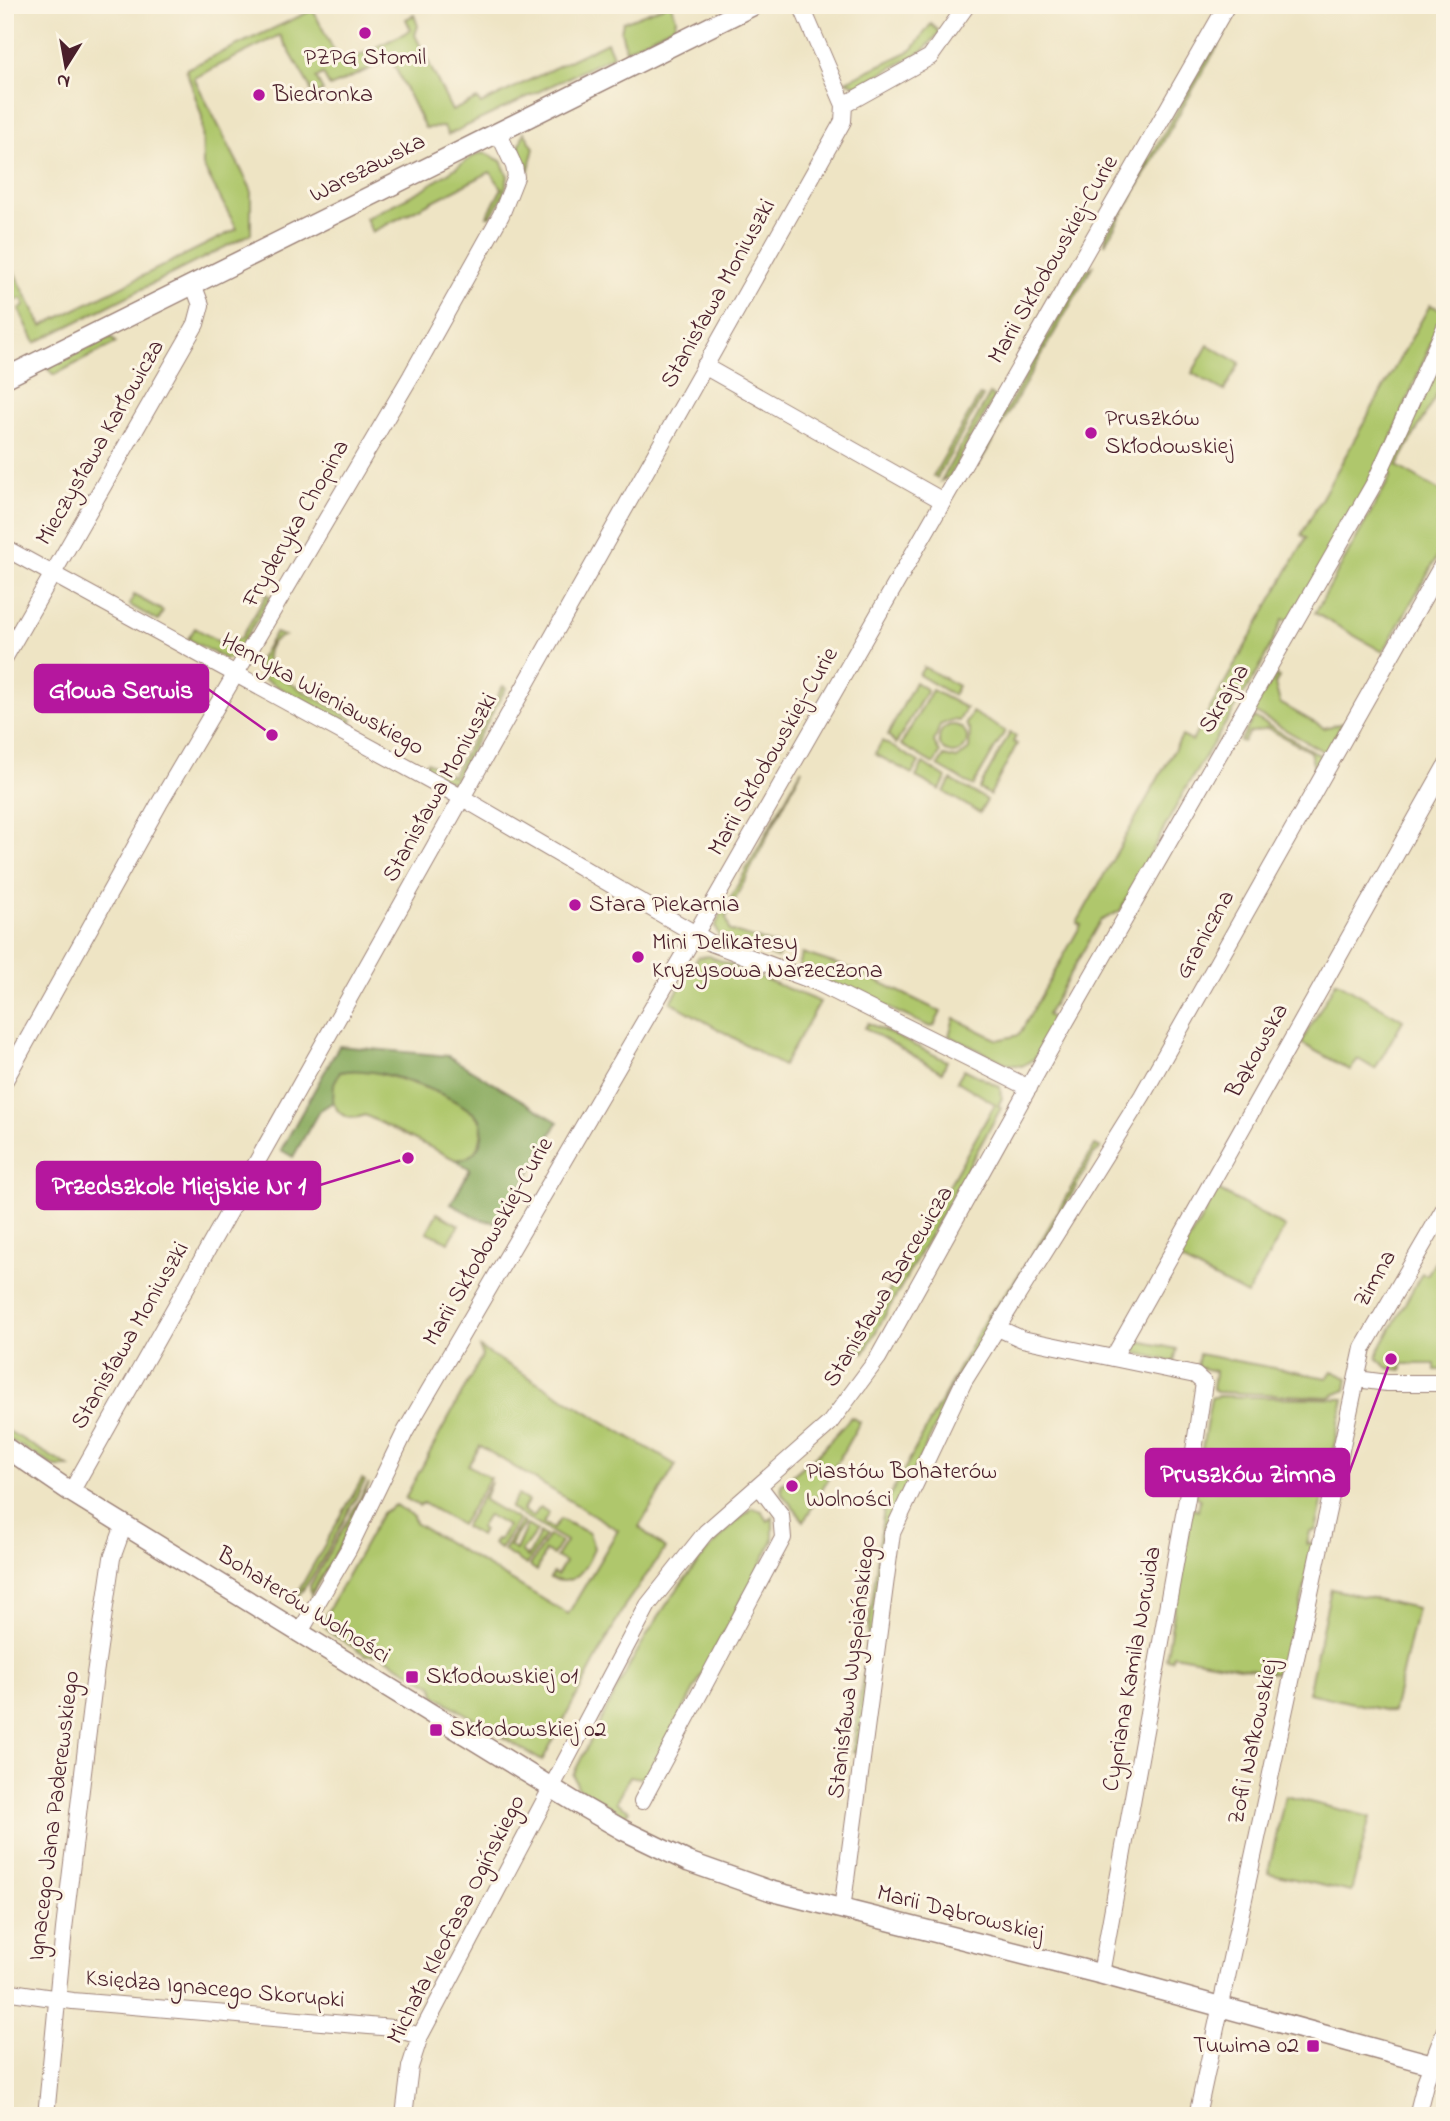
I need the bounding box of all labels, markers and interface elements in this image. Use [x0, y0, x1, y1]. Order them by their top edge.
marker: PZPG Stomil [357, 25, 373, 41]
north arrow [32, 32, 102, 102]
place label: PZPG Stomil [304, 41, 426, 76]
text: N [54, 66, 72, 95]
place label: Biedronka [272, 78, 373, 113]
marker: Biedronka [251, 87, 267, 103]
street label: Warszawska [304, 125, 432, 213]
street label: Marii Skłodowskiej-Curie [980, 149, 1128, 371]
street label: Stanisława Moniuszki [652, 193, 786, 395]
street label: Mieczysława Karłowicza [28, 333, 175, 553]
place label: Pruszków Skłodowskiej [1105, 402, 1234, 465]
marker: Pruszków Skłodowskiej [1083, 425, 1099, 441]
street label: Fryderyka Chopina [234, 433, 360, 616]
street label: Henryka Wieniawskiego [214, 625, 430, 766]
street label: Marii Skłodowskiej-Curie [700, 641, 848, 863]
street label: Skrajna [1190, 657, 1260, 741]
callout: Głowa Serwis [35, 665, 208, 712]
text: Głowa Serwis [49, 673, 193, 711]
street label: Stanisława Moniuszki [374, 687, 508, 889]
street label: Graniczna [1167, 884, 1245, 986]
place label: Stara Piekarnia [589, 888, 739, 923]
marker: Stara Piekarnia [567, 897, 583, 913]
place label: Mini Delikatesy Kryzysowa Narzeczona [652, 926, 883, 990]
marker: Mini Delikatesy Kryzysowa Narzeczona [630, 949, 646, 965]
street label: Bąkowska [1217, 997, 1298, 1106]
street label: Marii Skłodowskiej-Curie [415, 1131, 563, 1353]
callout: Przedszkole Miejskie Nr 1 [37, 1162, 320, 1209]
text: Przedszkole Miejskie Nr 1 [52, 1169, 307, 1207]
street label: Stanisława Barcewicza [815, 1180, 963, 1394]
street label: Stanisława Moniuszki [63, 1236, 199, 1436]
street label: Zimna [1346, 1244, 1406, 1314]
callout: Pruszków Zimna [1146, 1449, 1349, 1496]
place label: Piastów Bohaterów Wolności [806, 1455, 997, 1518]
text: Pruszków Zimna [1160, 1457, 1336, 1495]
marker: Piastów Bohaterów Wolności [784, 1478, 800, 1494]
street label: Stanisława Wyspiańskiego [819, 1533, 888, 1801]
street label: Bohaterów Wolności [209, 1538, 397, 1673]
street label: Cypriana Kamila Norwida [1094, 1544, 1173, 1794]
street label: Zofii Nałkowskiej [1219, 1655, 1289, 1828]
place label: Skłodowskiej 01 [426, 1660, 579, 1695]
street label: Ignacego Jana Paderewskiego [20, 1669, 90, 1963]
marker: Skłodowskiej 01 [404, 1669, 420, 1685]
place label: Skłodowskiej 02 [450, 1713, 607, 1748]
marker: Skłodowskiej 02 [428, 1722, 444, 1738]
street label: Michała Kleofasa Ogińskiego [379, 1789, 535, 2051]
street label: Marii Dąbrowskiej [873, 1876, 1048, 1952]
street label: Księdza Ignacego Skorupki [84, 1961, 346, 2019]
place label: Tuwima 02 [1193, 2029, 1299, 2064]
marker: Tuwima 02 [1305, 2038, 1321, 2054]

